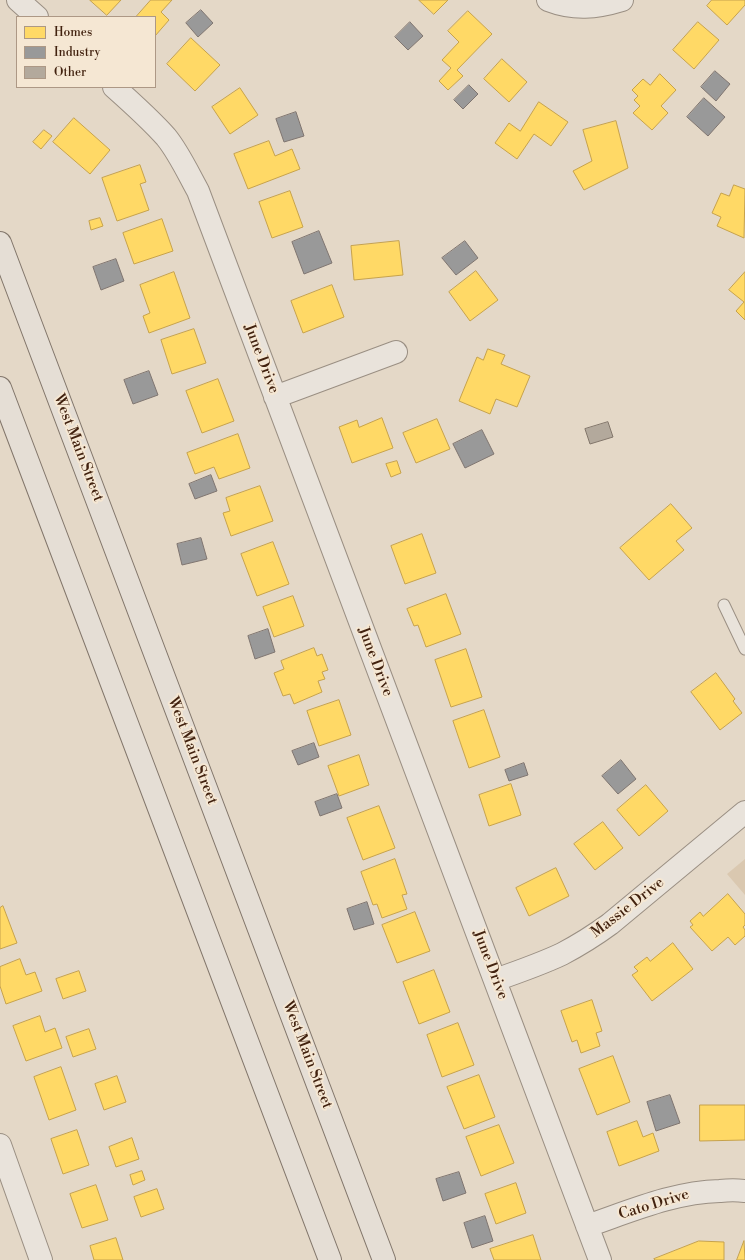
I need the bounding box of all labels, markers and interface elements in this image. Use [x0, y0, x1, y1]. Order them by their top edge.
legend [16, 16, 156, 88]
text: Homes [54, 25, 92, 40]
text: Industry [54, 45, 100, 60]
text: Other [54, 65, 86, 80]
street label: June Drive [240, 322, 282, 396]
street label: West Main Street [49, 392, 107, 504]
street label: June Drive [354, 625, 396, 699]
street label: West Main Street [163, 695, 221, 807]
street label: Massie Drive [588, 874, 668, 942]
street label: June Drive [469, 928, 511, 1002]
street label: West Main Street [278, 999, 336, 1111]
street label: Cato Drive [617, 1186, 691, 1224]

